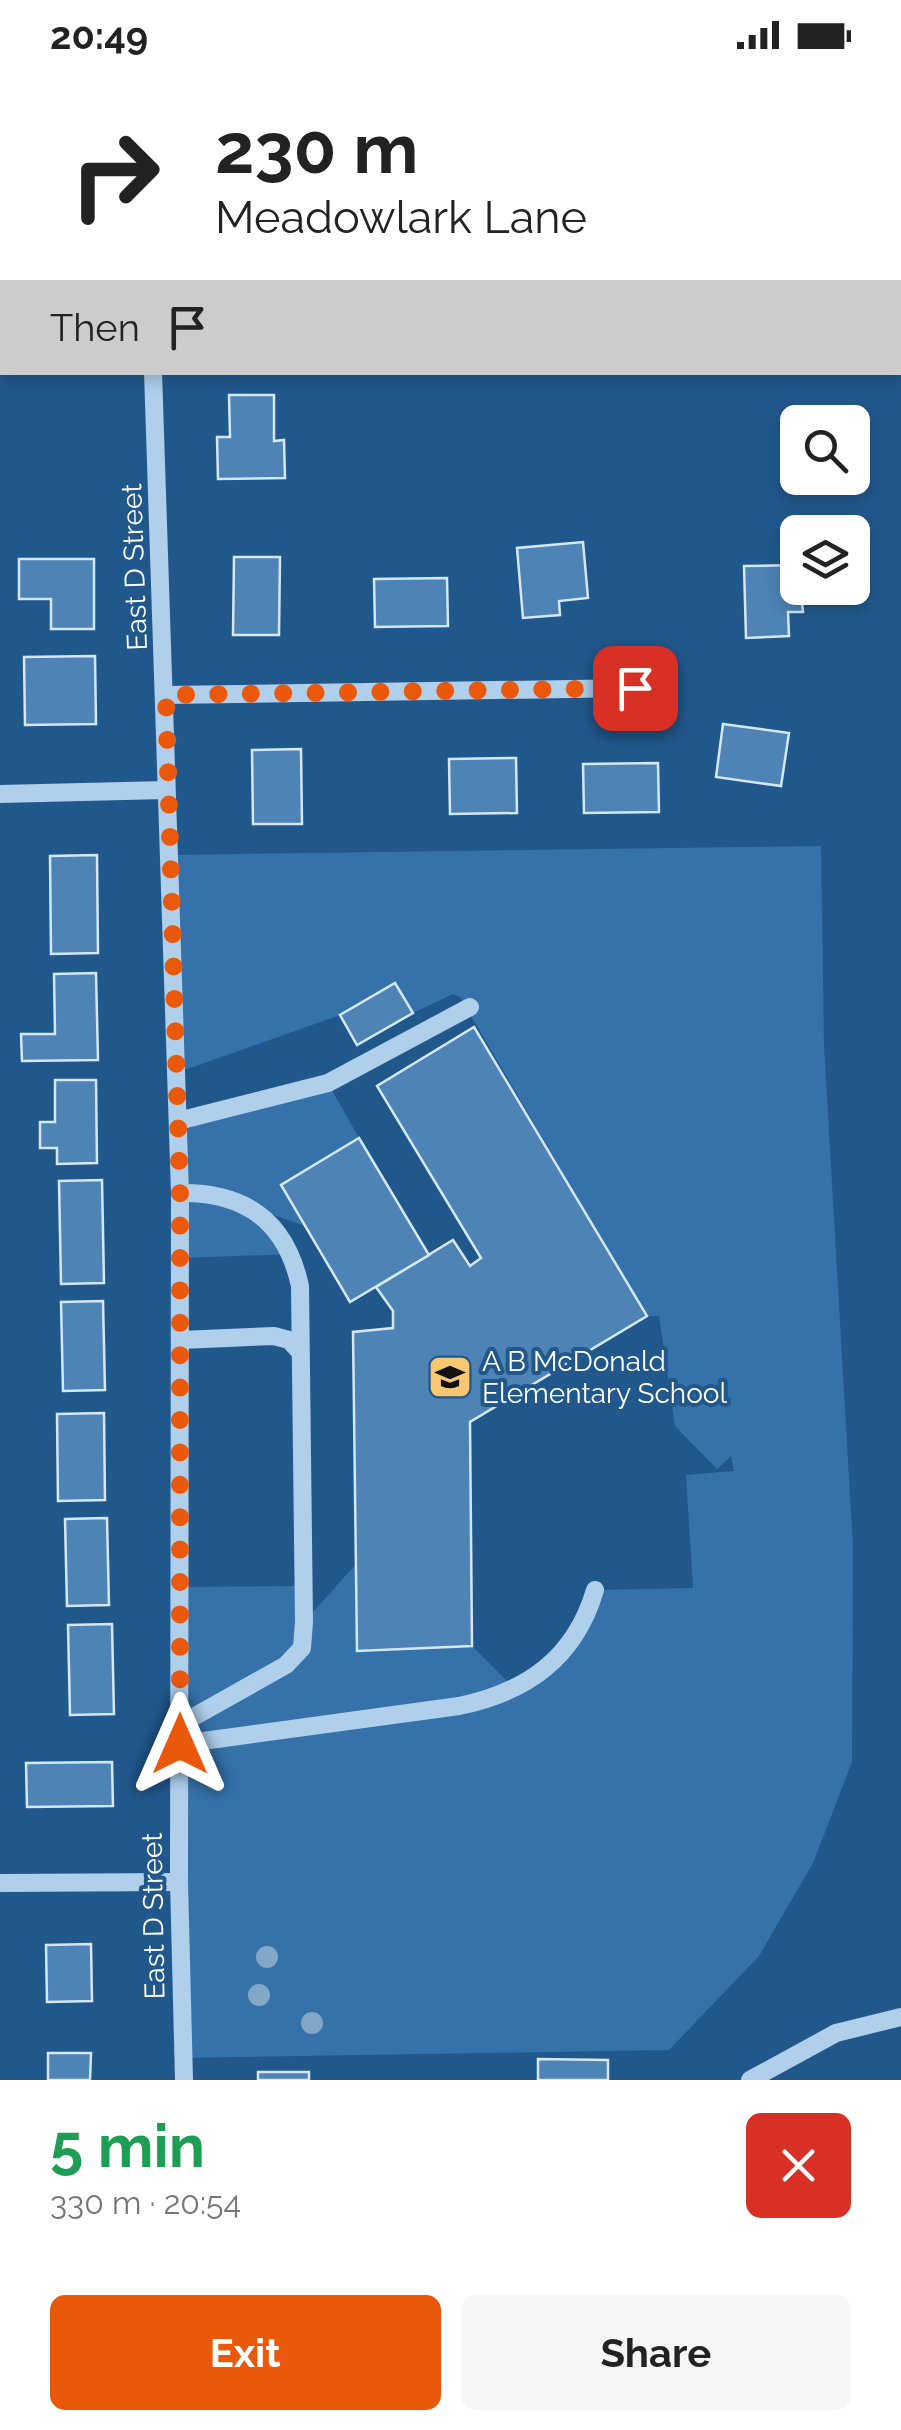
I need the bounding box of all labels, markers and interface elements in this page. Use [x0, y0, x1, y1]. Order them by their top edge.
text: 20:49 [50, 13, 148, 58]
text: 230 m [215, 107, 419, 189]
icon: right [50, 110, 180, 240]
text: Meadowlark Lane [215, 191, 587, 244]
icon: arrive [160, 300, 215, 355]
text: Then [50, 305, 140, 350]
map controls [780, 405, 870, 605]
button: search [780, 405, 870, 495]
street label: East D Street [115, 482, 154, 651]
button: layers [780, 515, 870, 605]
pin [593, 646, 678, 731]
icon: arrive [608, 661, 663, 716]
place label: A B McDonald Elementary School [482, 1345, 727, 1410]
school or university icon: A B McDonald Elementary School [427, 1354, 473, 1400]
position arrow [128, 1692, 232, 1796]
street label: East D Street [136, 1832, 171, 2000]
text: 5 min [50, 2111, 205, 2181]
button: close [746, 2113, 851, 2218]
text: 330 m · 20:54 [50, 2184, 241, 2221]
button: Exit [50, 2295, 441, 2410]
button: Share [461, 2295, 851, 2410]

